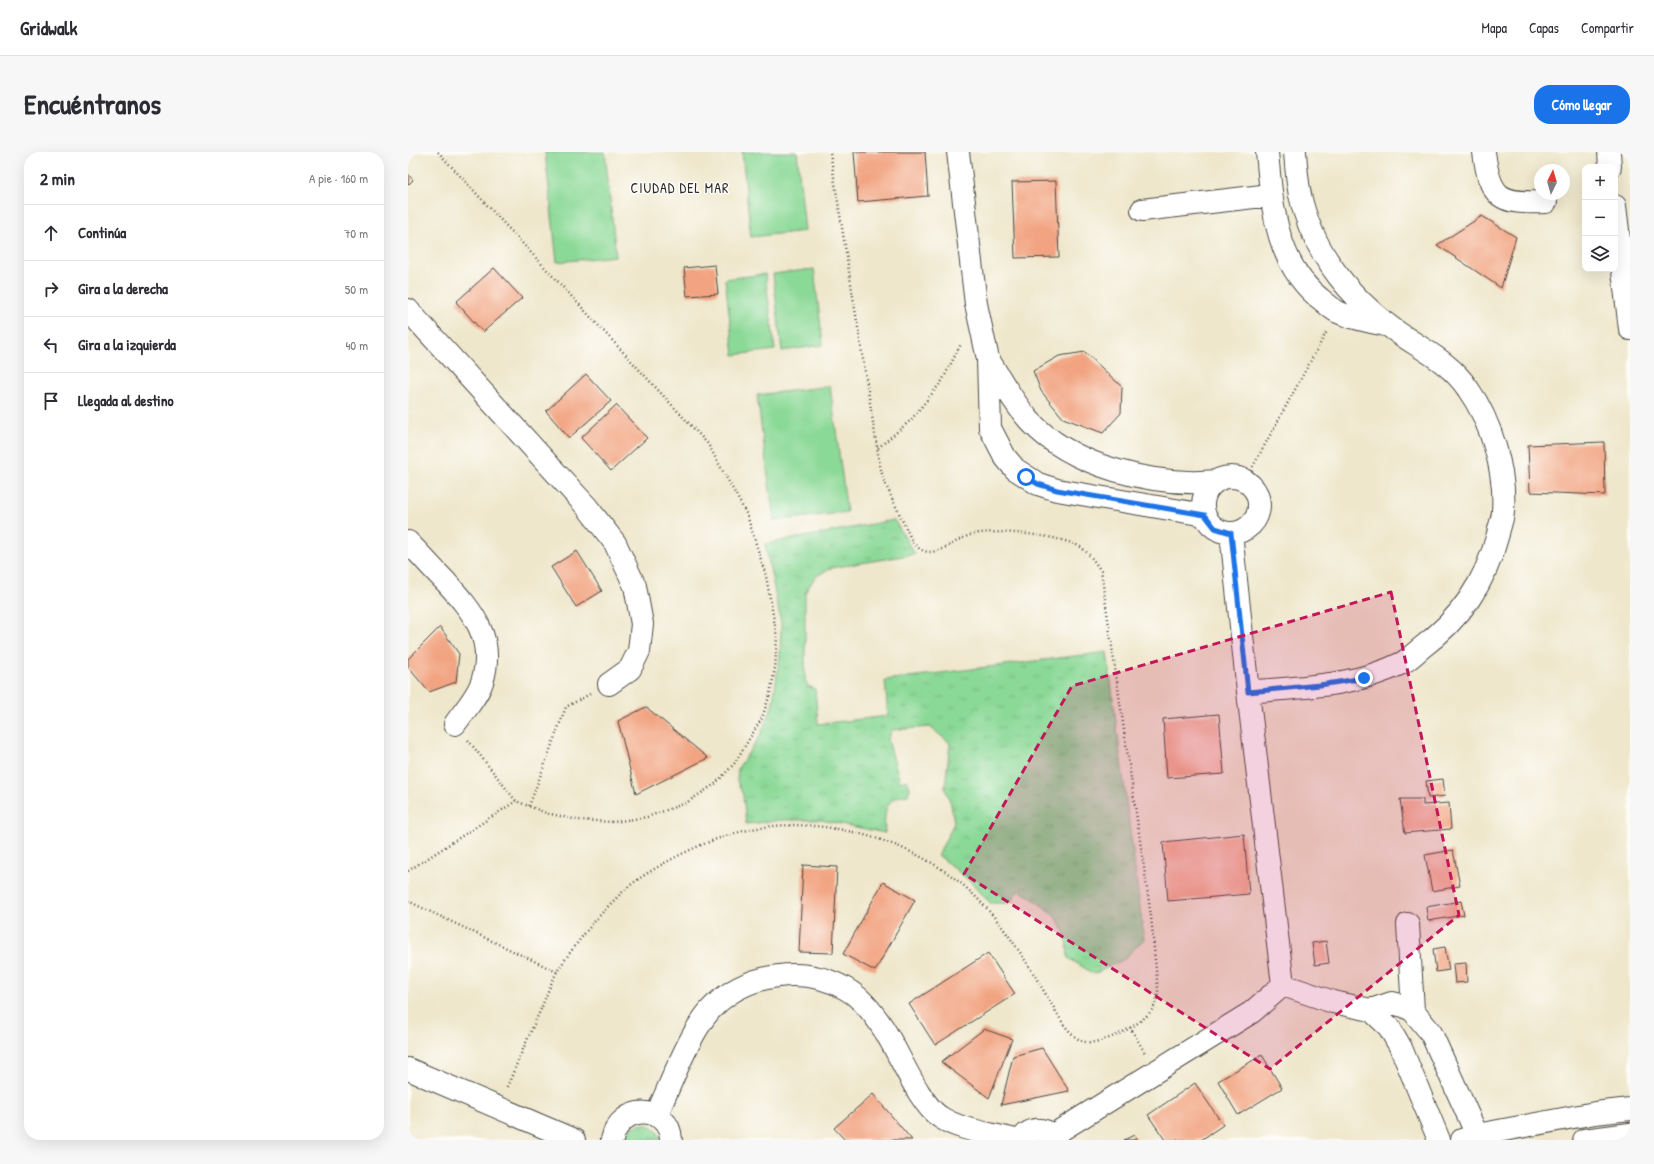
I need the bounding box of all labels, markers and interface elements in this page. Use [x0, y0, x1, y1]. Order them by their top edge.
text: Gridwalk [20, 15, 77, 41]
text: Mapa [1482, 18, 1507, 37]
text: Capas [1529, 18, 1559, 37]
text: Compartir [1581, 18, 1634, 37]
text: Encuéntranos [24, 85, 161, 123]
button: Cómo llegar [1534, 85, 1630, 124]
north arrow [1534, 164, 1570, 200]
map controls [1582, 164, 1618, 272]
button: + [1582, 164, 1618, 200]
text: 2 min [40, 167, 75, 190]
text: A pie · 160 m [309, 169, 368, 187]
district label: CIUDAD DEL MAR [631, 178, 729, 197]
button: − [1582, 200, 1618, 236]
icon: ahead [40, 222, 62, 244]
text: Continúa [78, 222, 126, 243]
text: 70 m [344, 224, 368, 242]
button: layers [1582, 236, 1618, 272]
icon: right [40, 278, 62, 300]
text: Gira a la derecha [78, 278, 168, 299]
text: 50 m [345, 280, 368, 298]
icon: left [40, 334, 62, 356]
text: Gira a la izquierda [78, 334, 176, 355]
text: 40 m [345, 336, 368, 354]
icon: arrive [40, 390, 62, 412]
text: Llegada al destino [78, 390, 174, 411]
route start [1017, 468, 1035, 486]
route end [1355, 669, 1373, 687]

